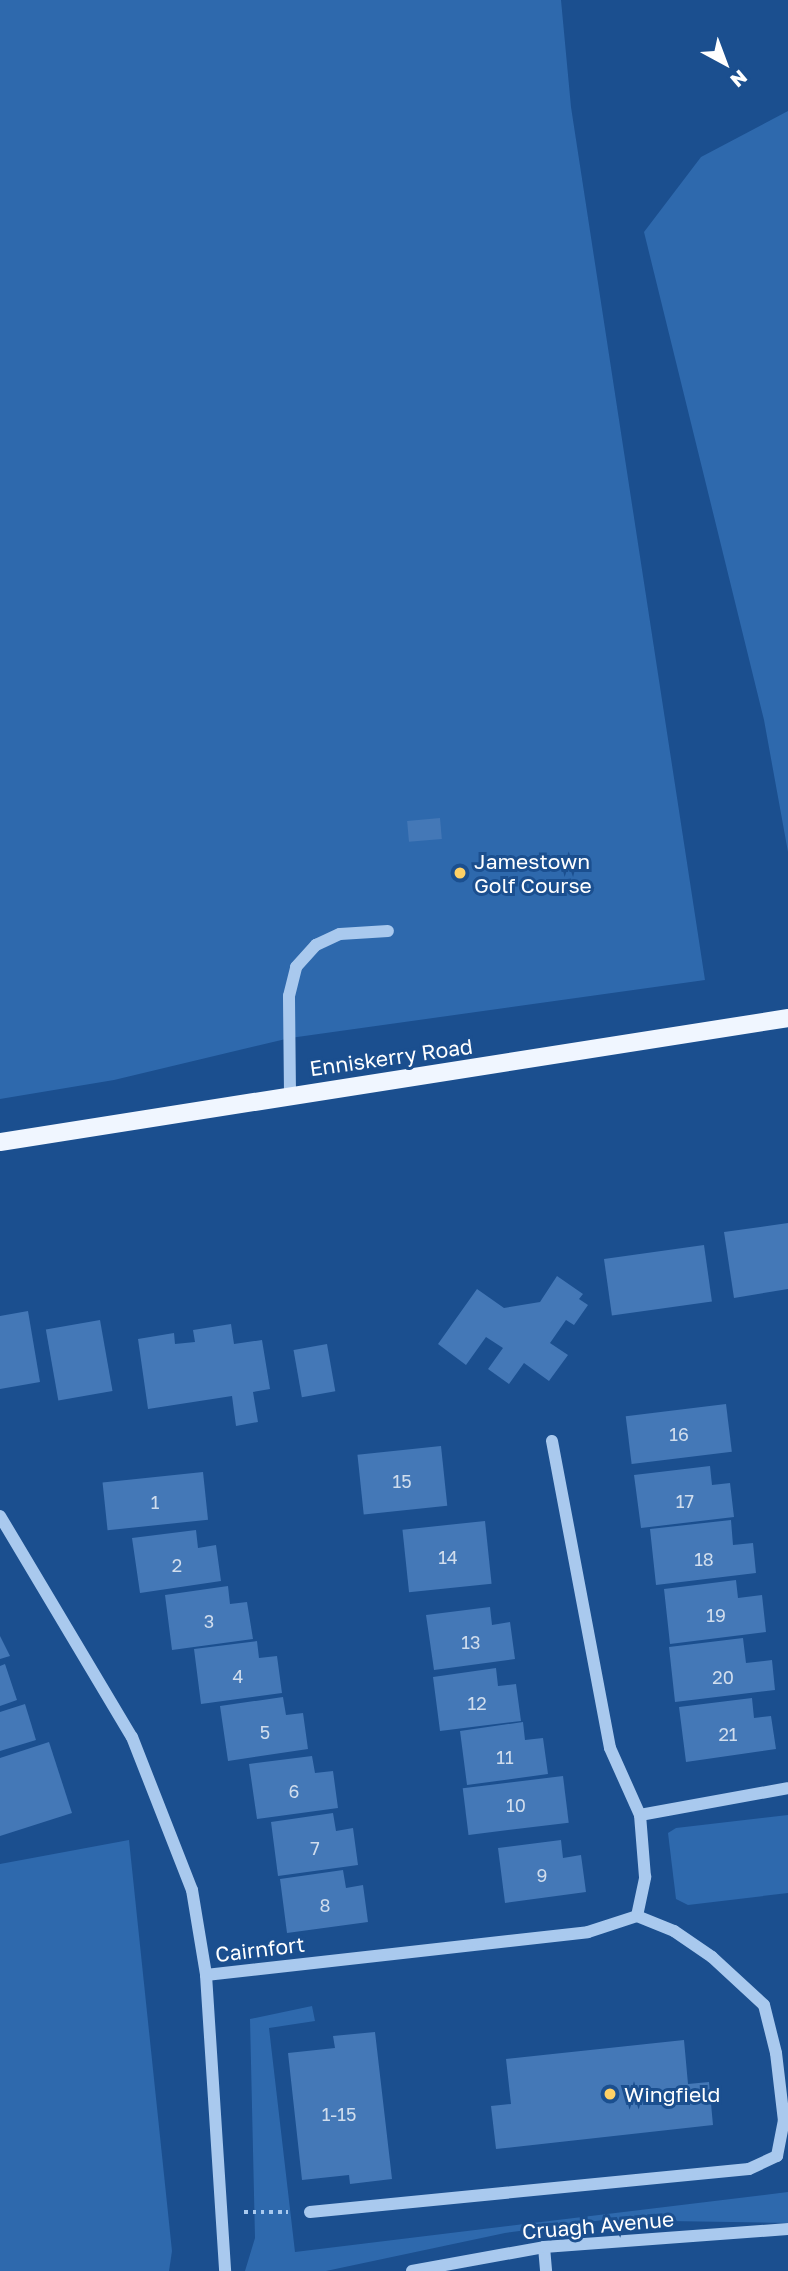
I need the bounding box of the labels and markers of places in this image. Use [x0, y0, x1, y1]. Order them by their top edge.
place label: Jamestown Golf Course [474, 848, 592, 898]
marker: Jamestown Golf Course [452, 865, 468, 881]
place label: Wingfield [624, 2081, 721, 2107]
marker: Wingfield [602, 2086, 618, 2102]

